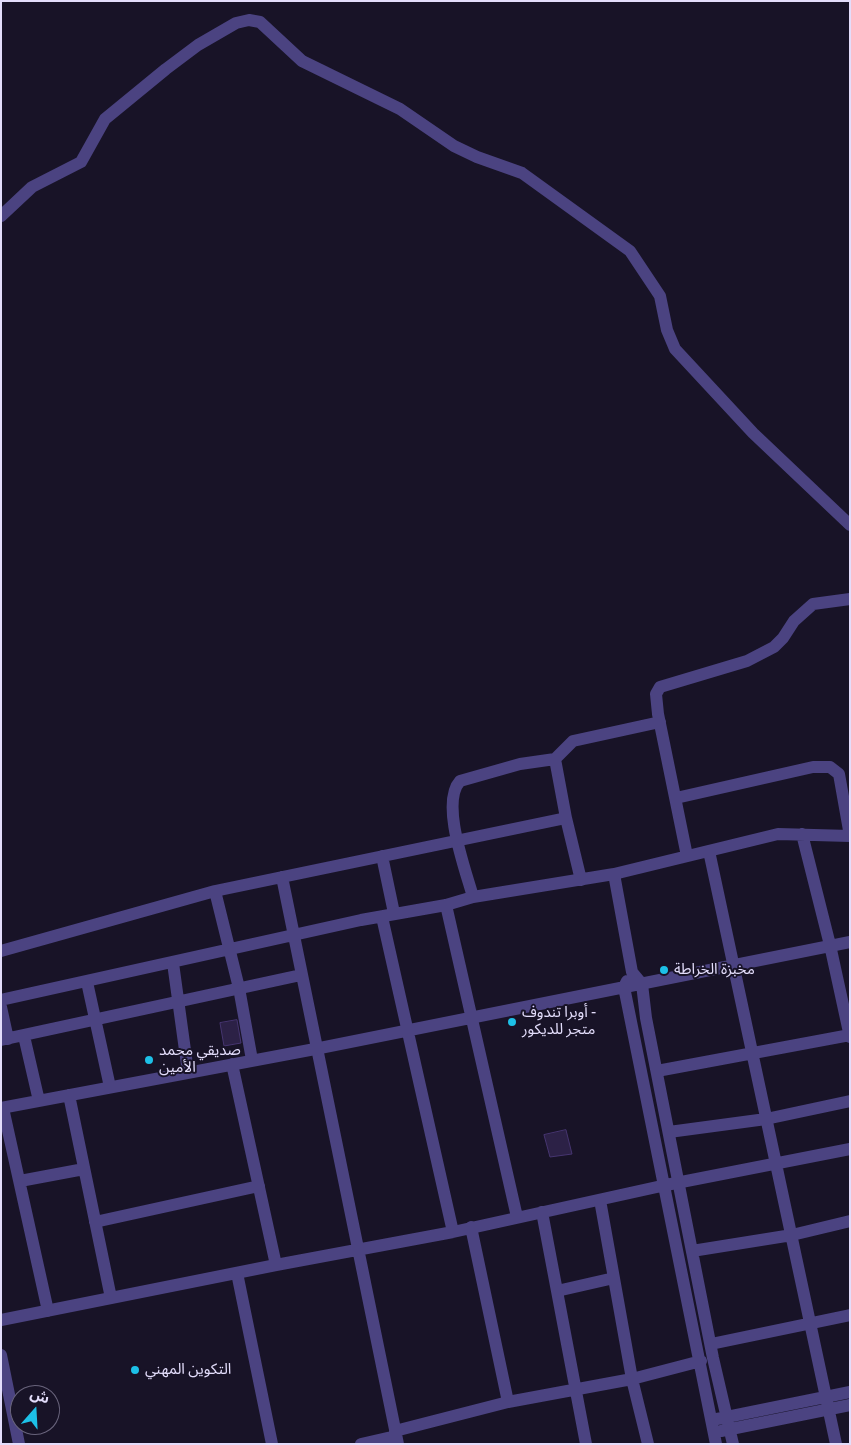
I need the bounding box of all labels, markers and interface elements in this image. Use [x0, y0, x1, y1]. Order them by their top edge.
place label: مخبزة الخراطة [674, 961, 755, 979]
marker: مخبزة الخراطة [658, 964, 670, 976]
place label: أوبرا تندوف - متجر للديكور [522, 1004, 596, 1039]
marker: أوبرا تندوف - متجر للديكور [506, 1016, 518, 1028]
place label: صديقي محمد الأمين [159, 1042, 241, 1077]
marker: صديقي محمد الأمين [143, 1054, 155, 1066]
place label: التكوين المهني [145, 1361, 231, 1379]
marker: التكوين المهني [129, 1364, 141, 1376]
north arrow [10, 1385, 60, 1435]
text: ش [28, 1385, 52, 1407]

